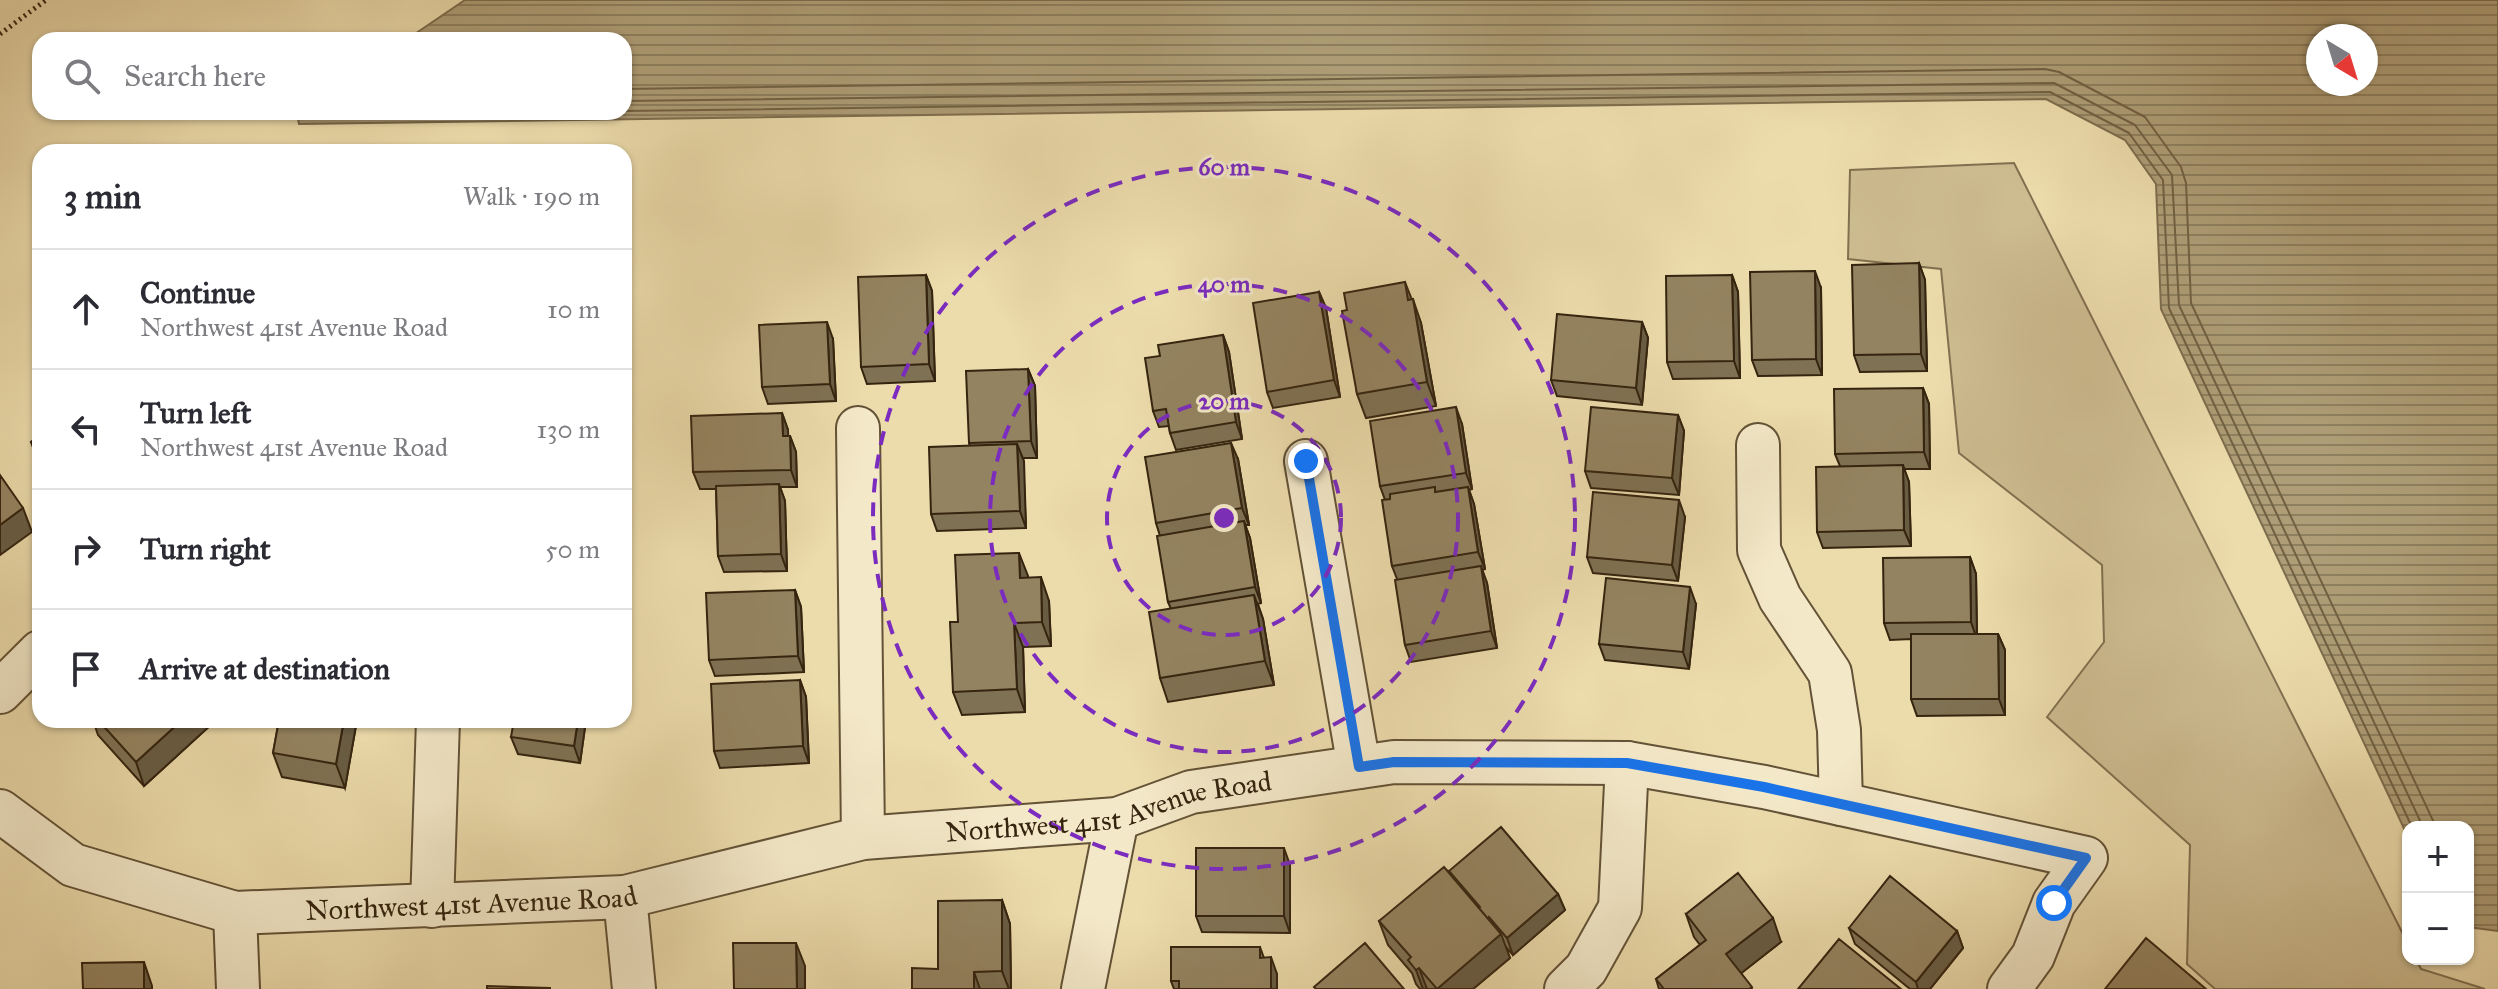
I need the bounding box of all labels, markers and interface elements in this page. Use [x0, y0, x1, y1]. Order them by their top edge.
north arrow [2306, 24, 2378, 96]
search box [32, 32, 632, 120]
icon: search [60, 54, 104, 98]
text: Search here [124, 58, 266, 94]
text: 60 m [1198, 152, 1251, 182]
text: 3 min [64, 176, 141, 217]
text: Walk · 190 m [463, 180, 600, 212]
text: 40 m [1198, 269, 1251, 299]
text: Continue [140, 275, 255, 311]
icon: ahead [64, 287, 108, 331]
text: 10 m [547, 293, 600, 325]
text: Northwest 41st Avenue Road [140, 311, 448, 343]
text: 20 m [1198, 386, 1250, 416]
text: Turn left [140, 395, 251, 431]
icon: left [64, 407, 108, 451]
text: 130 m [537, 413, 600, 445]
text: Northwest 41st Avenue Road [140, 431, 448, 463]
route end [1288, 443, 1324, 479]
centre of rings [1210, 504, 1238, 532]
icon: right [64, 527, 108, 571]
text: Turn right [140, 531, 271, 567]
text: 50 m [545, 533, 600, 565]
icon: arrive [64, 647, 108, 691]
text: Arrive at destination [140, 651, 390, 687]
street label: Northwest 41st Avenue Road [944, 763, 1274, 849]
map controls [2402, 821, 2474, 965]
button: + [2402, 821, 2474, 893]
street label: Northwest 41st Avenue Road [305, 877, 641, 928]
route start [2036, 885, 2072, 921]
button: − [2402, 893, 2474, 965]

